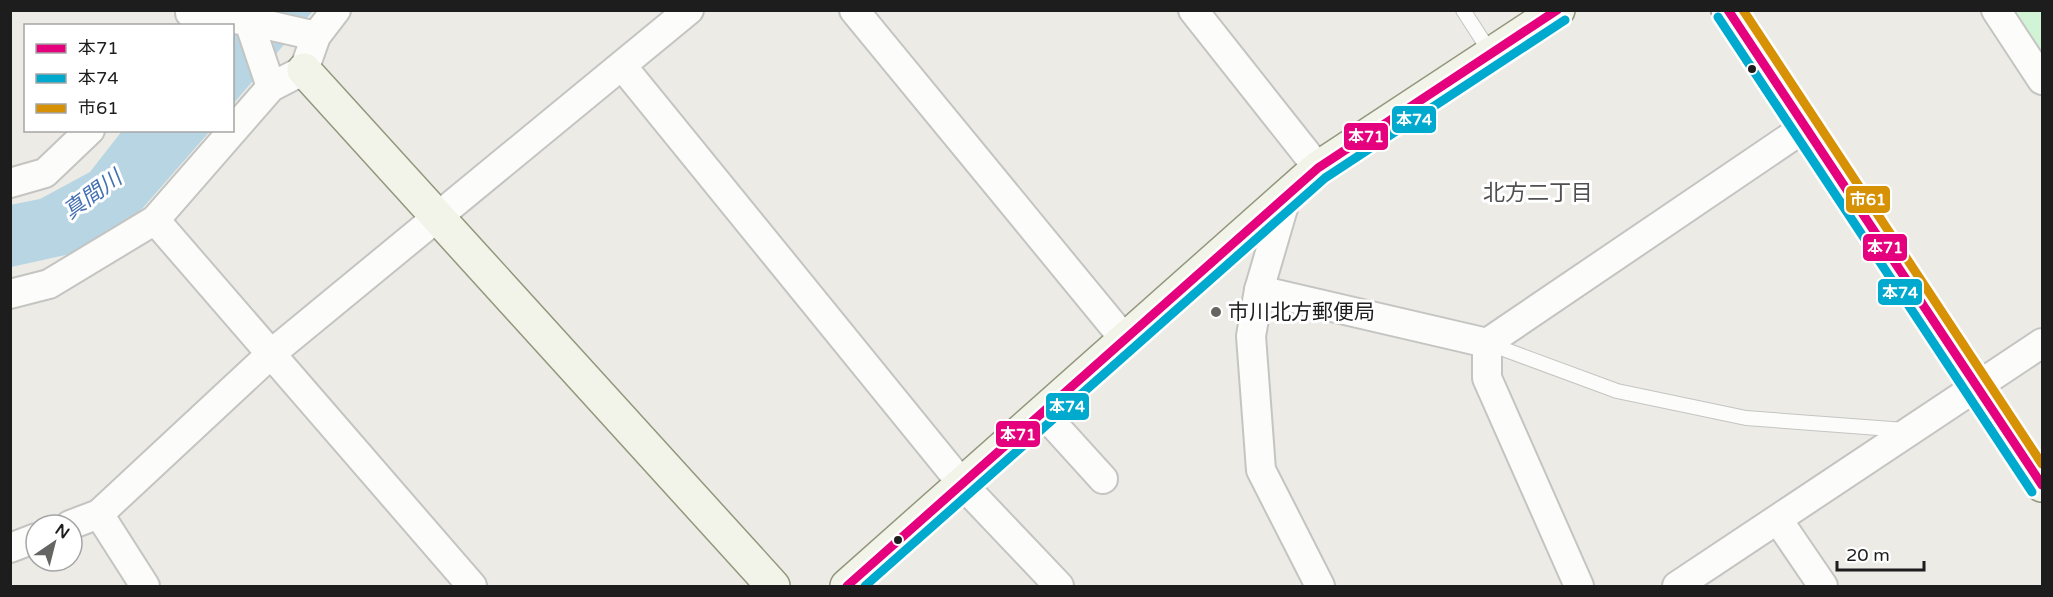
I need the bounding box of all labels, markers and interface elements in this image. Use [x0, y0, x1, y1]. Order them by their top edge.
legend [24, 24, 234, 132]
text: 本71 [78, 37, 119, 59]
unlabelled marker [1746, 63, 1758, 75]
text: 本74 [78, 67, 119, 89]
text: 市61 [78, 97, 119, 119]
line badge: 本74 [1391, 105, 1437, 134]
text: 本74 [1396, 110, 1432, 130]
line badge: 本71 [1343, 122, 1389, 151]
text: 本71 [1348, 127, 1384, 147]
water label: 真間川 [58, 164, 129, 225]
district label: 北方二丁目 [1483, 180, 1593, 206]
line badge: 市61 [1845, 185, 1891, 214]
text: 市61 [1850, 190, 1886, 210]
line badge: 本71 [1862, 233, 1908, 262]
text: 本71 [1867, 238, 1903, 258]
line badge: 本74 [1877, 278, 1923, 306]
text: 本74 [1882, 283, 1918, 303]
place label: 市川北方郵便局 [1228, 300, 1375, 325]
marker: 市川北方郵便局 [1209, 305, 1223, 319]
line badge: 本74 [1045, 392, 1090, 421]
text: 本74 [1049, 397, 1085, 417]
line badge: 本71 [995, 420, 1041, 448]
text: 本71 [1000, 425, 1036, 445]
north arrow [24, 513, 84, 573]
text: N [51, 520, 73, 543]
unlabelled marker [892, 534, 904, 546]
scale bar [1837, 534, 1924, 572]
text: 20 m [1846, 544, 1890, 566]

